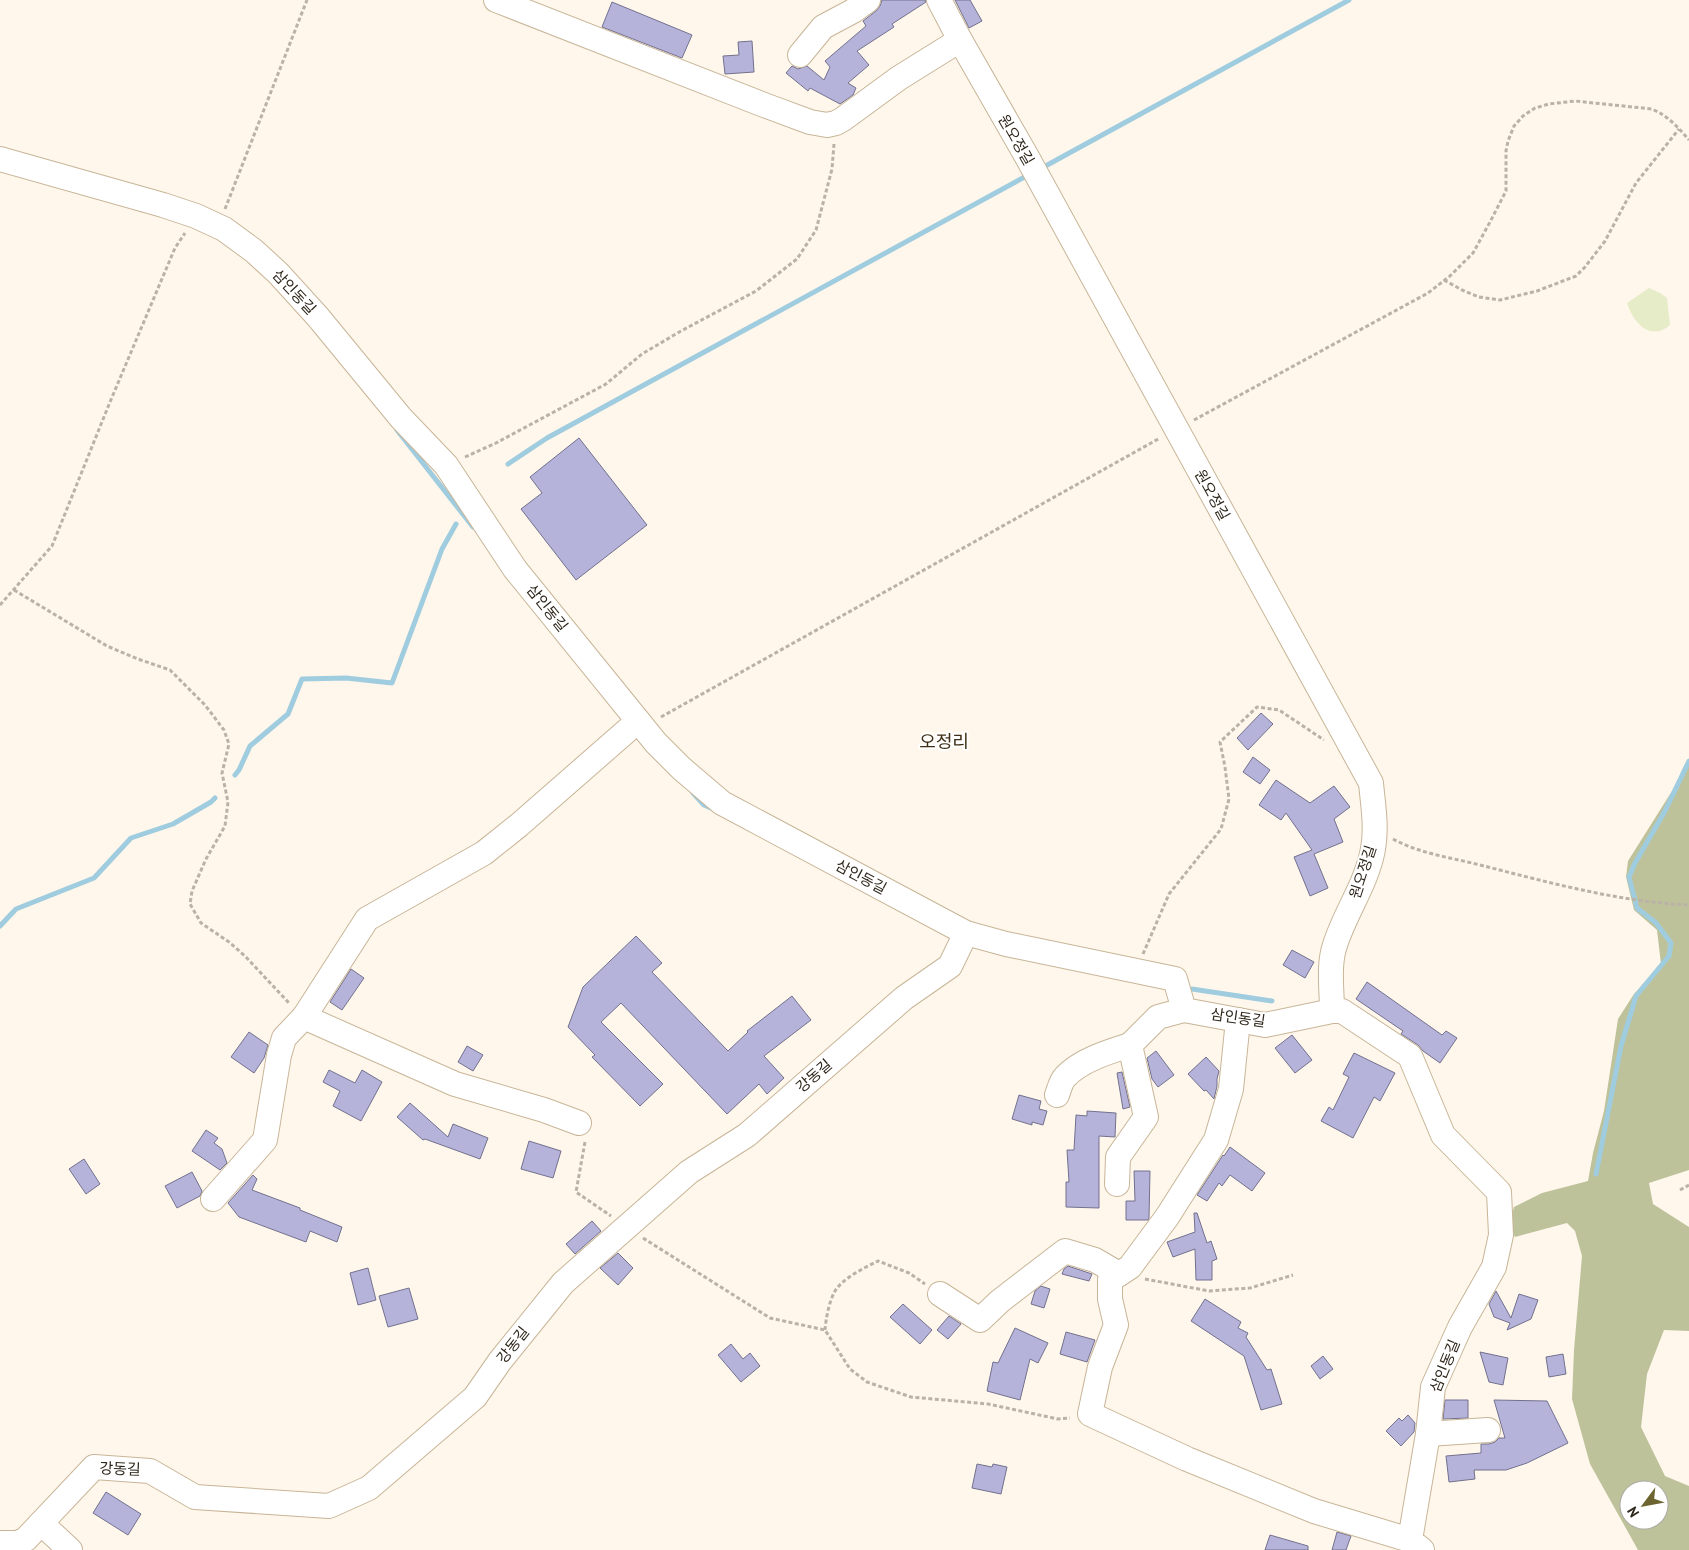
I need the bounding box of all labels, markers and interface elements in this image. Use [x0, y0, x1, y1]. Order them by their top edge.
street label: 원오정길 [994, 111, 1038, 168]
street label: 삼인동길 [269, 265, 320, 318]
street label: 원오정길 [1191, 466, 1234, 524]
street label: 삼인동길 [523, 580, 572, 635]
district label: 오정리 [919, 730, 969, 753]
street label: 원오정길 [1345, 843, 1380, 901]
street label: 삼인동길 [832, 855, 890, 898]
street label: 삼인동길 [1209, 1004, 1267, 1031]
street label: 강동길 [792, 1055, 836, 1096]
street label: 강동길 [492, 1323, 533, 1367]
street label: 삼인동길 [1425, 1337, 1464, 1395]
street label: 강동길 [99, 1458, 141, 1479]
north arrow [1619, 1480, 1669, 1530]
text: N [1623, 1503, 1643, 1521]

